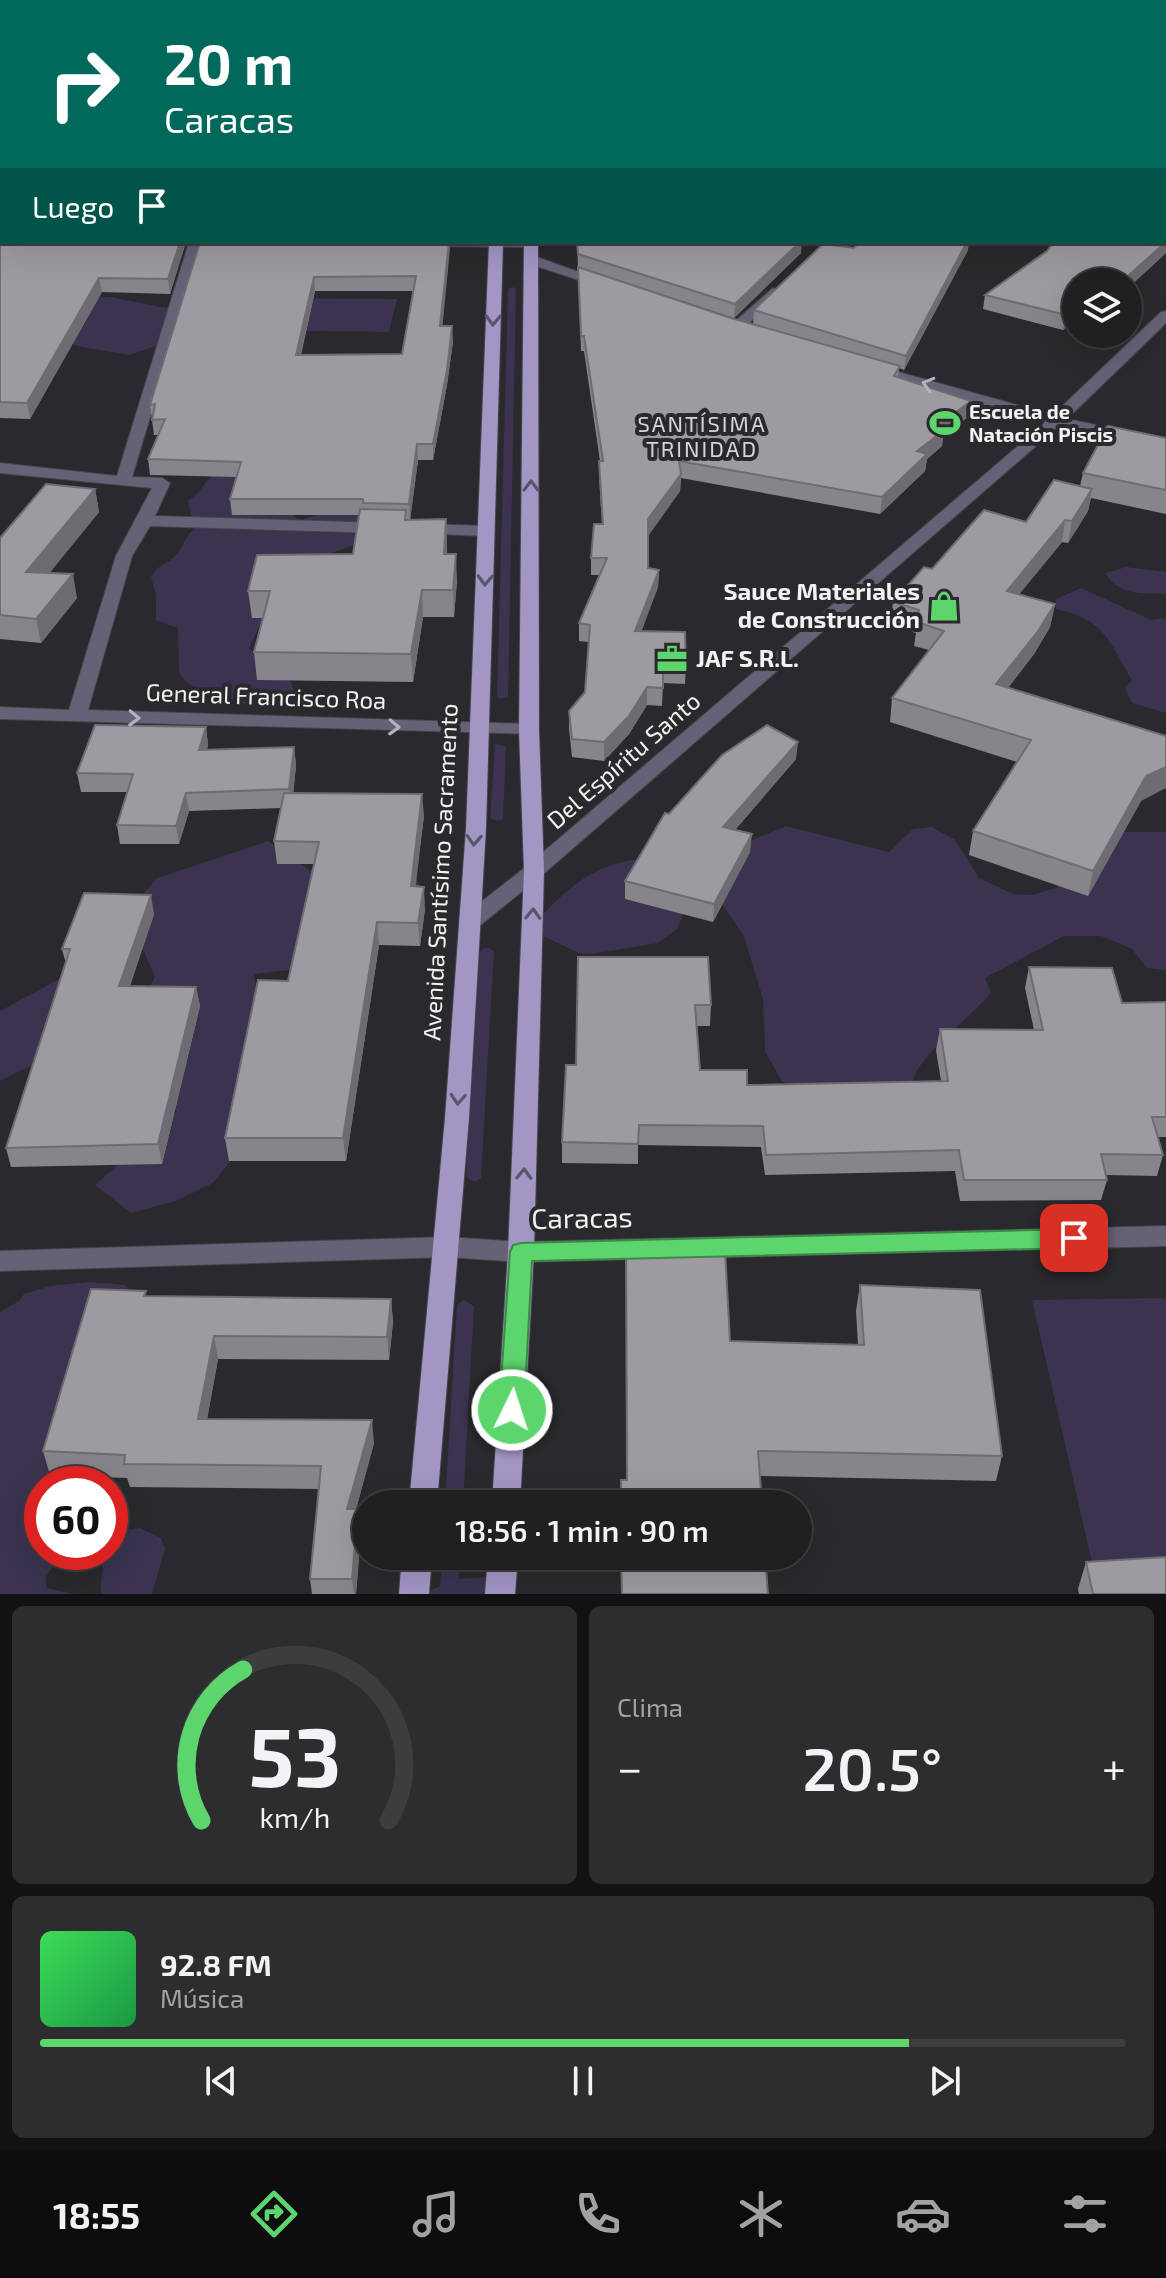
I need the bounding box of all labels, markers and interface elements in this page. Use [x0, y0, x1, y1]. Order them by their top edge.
text: 20 m [164, 29, 293, 96]
icon: right [32, 32, 136, 136]
text: Caracas [164, 97, 294, 140]
icon: arrive [130, 184, 174, 228]
text: Luego [32, 188, 114, 224]
map controls [1062, 268, 1142, 348]
button: layers [1062, 268, 1142, 348]
one-way arrow [484, 314, 502, 327]
one-way arrow [921, 377, 935, 394]
place label: Escuela de Natación Piscis [969, 399, 1113, 446]
sports icon: Escuela de Natación Piscis [928, 406, 962, 440]
district label: SANTÍSIMA TRINIDAD [637, 410, 767, 461]
one-way arrow [522, 479, 540, 492]
one-way arrow [476, 574, 494, 587]
place label: Sauce Materiales de Construcción [724, 576, 920, 633]
shop icon: Sauce Materiales de Construcción [927, 589, 961, 623]
office icon: JAF S.R.L. [655, 642, 689, 676]
place label: JAF S.R.L. [696, 643, 799, 672]
street label: General Francisco Roa [145, 677, 387, 714]
street label: Del Espíritu Santo [541, 686, 705, 834]
street label: Avenida Santísimo Sacramento [416, 703, 463, 1041]
one-way arrow [128, 710, 141, 727]
one-way arrow [388, 719, 401, 736]
one-way arrow [466, 834, 483, 847]
one-way arrow [524, 907, 541, 920]
one-way arrow [450, 1093, 467, 1106]
one-way arrow [515, 1167, 532, 1180]
street label: Caracas [531, 1199, 633, 1235]
pin [1040, 1204, 1108, 1272]
icon: arrive [1052, 1216, 1096, 1260]
position arrow [470, 1368, 554, 1452]
speed limit sign: 60 [24, 1466, 128, 1570]
text: 18:56 · 1 min · 90 m [455, 1512, 709, 1548]
text: Clima [617, 1691, 683, 1722]
text: 53 [248, 1704, 341, 1804]
text: 20.5° [802, 1731, 942, 1803]
text: − [617, 1740, 643, 1793]
text: + [1102, 1740, 1126, 1793]
text: km/h [259, 1799, 330, 1834]
text: 92.8 FM [160, 1946, 272, 1982]
text: Música [160, 1982, 244, 2013]
icon: previous [199, 2059, 243, 2103]
icon: pause [561, 2059, 605, 2103]
icon: next [923, 2059, 967, 2103]
icon: directions [246, 2186, 302, 2242]
icon: music [408, 2186, 464, 2242]
icon: phone [570, 2186, 626, 2242]
icon: climate [733, 2186, 789, 2242]
icon: car [895, 2186, 951, 2242]
icon: filters [1057, 2186, 1113, 2242]
text: 18:55 [53, 2193, 140, 2236]

